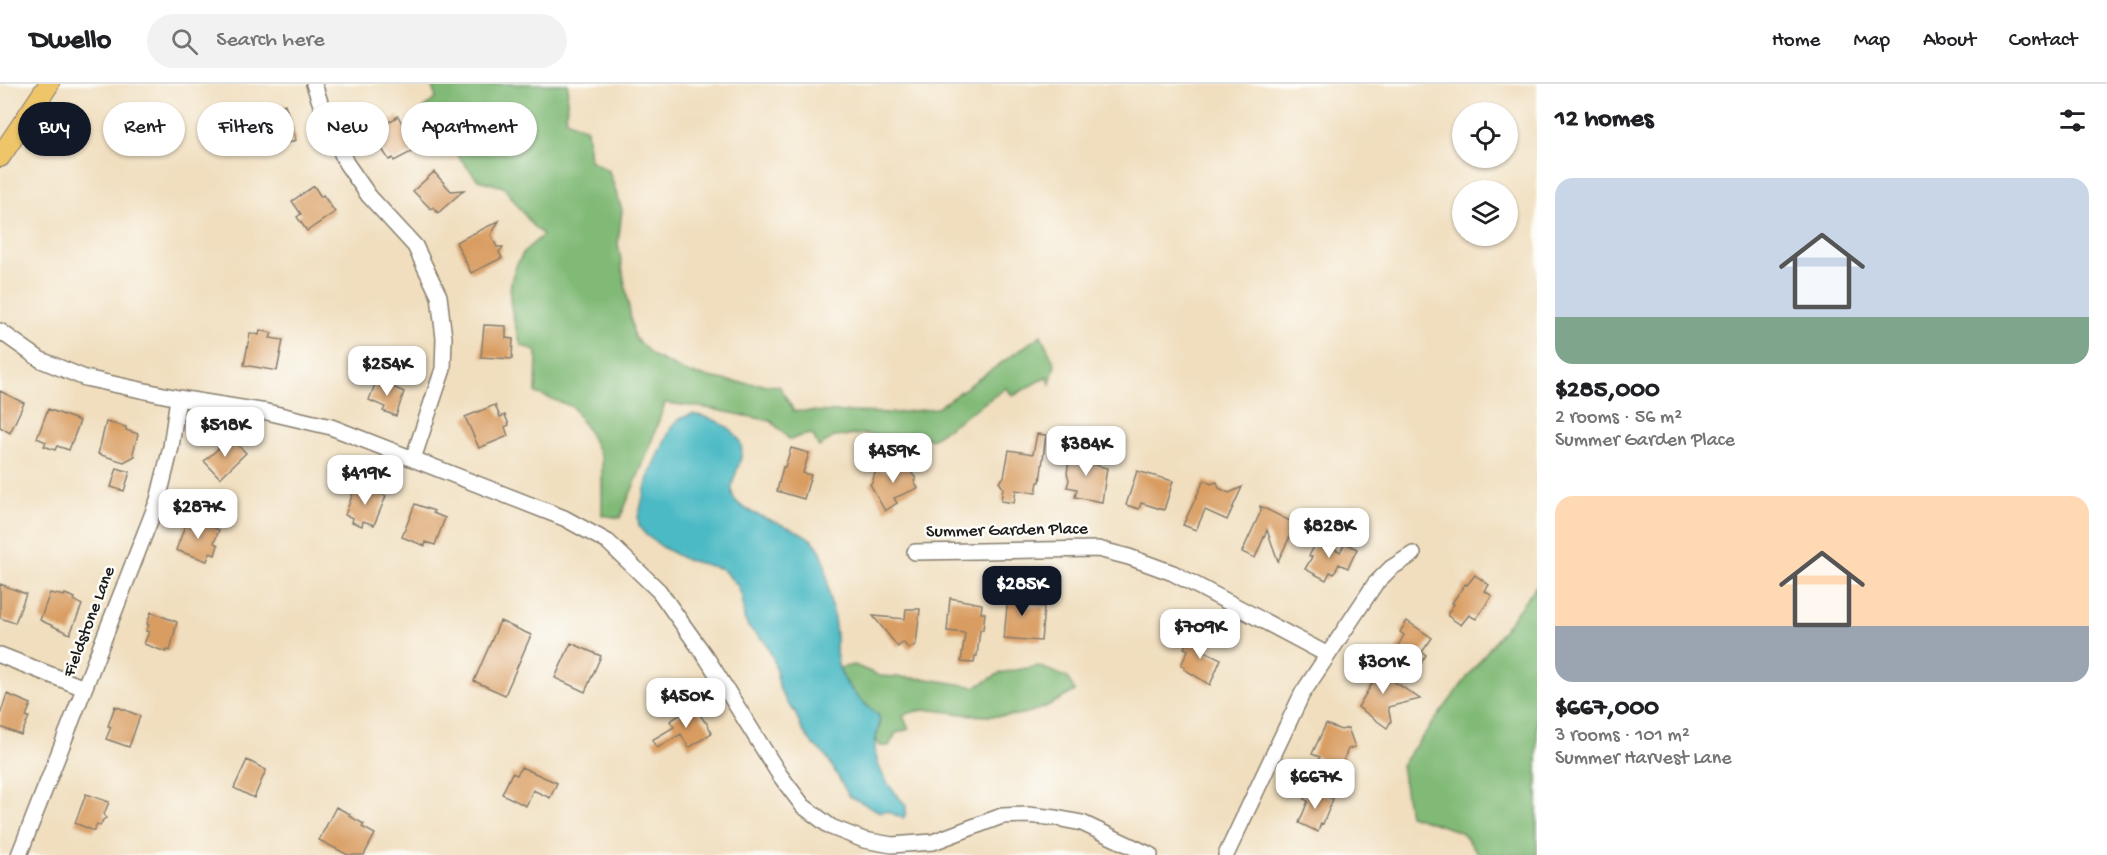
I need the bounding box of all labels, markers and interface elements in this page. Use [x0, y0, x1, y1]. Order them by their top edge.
search box [147, 14, 567, 68]
text: Dwello [30, 25, 111, 58]
icon: search [168, 25, 201, 58]
text: Search here [216, 28, 325, 54]
text: Home [1772, 29, 1820, 54]
text: Map [1853, 29, 1890, 54]
text: About [1923, 29, 1976, 54]
text: Contact [2009, 29, 2077, 54]
chip: Buy [18, 102, 91, 156]
chip: Rent [103, 102, 185, 156]
chip: Filters [197, 102, 294, 156]
chip: New [306, 102, 389, 156]
chip: Apartment [401, 102, 537, 156]
map controls [1452, 102, 1518, 246]
button: locate [1452, 102, 1518, 168]
icon: filters [2056, 104, 2089, 137]
text: 12 homes [1555, 105, 1653, 136]
button: layers [1452, 180, 1518, 246]
icon: home [1768, 217, 1876, 325]
pin: $254K [345, 346, 429, 397]
text: $254K [362, 354, 412, 377]
text: $285,000 [1555, 376, 1660, 407]
pin: $518K [183, 407, 267, 458]
text: 2 rooms · 56 m² [1555, 407, 1682, 430]
text: $518K [200, 415, 250, 438]
pin: $384K [1044, 426, 1128, 477]
text: Summer Garden Place [1555, 430, 1735, 453]
pin: $459K [851, 433, 935, 484]
text: $384K [1061, 434, 1111, 457]
text: $459K [868, 441, 918, 464]
pin: $419K [323, 455, 407, 506]
text: $419K [341, 463, 389, 486]
pin: $287K [156, 489, 240, 540]
text: $287K [172, 497, 224, 520]
pin: $828K [1287, 508, 1371, 559]
text: $828K [1303, 516, 1355, 539]
street label: Summer Garden Place [926, 519, 1089, 543]
icon: home [1768, 535, 1876, 643]
street label: Fieldstone Lane [59, 563, 121, 681]
pin: $285K [980, 566, 1064, 617]
text: $285K [996, 574, 1048, 597]
pin: $709K [1158, 609, 1242, 660]
text: $709K [1174, 617, 1226, 640]
pin: $301K [1341, 644, 1425, 695]
text: $301K [1358, 652, 1408, 675]
pin: $450K [644, 678, 728, 729]
text: $450K [660, 686, 712, 709]
text: $667,000 [1555, 694, 1659, 725]
text: 3 rooms · 101 m² [1555, 725, 1690, 748]
text: Summer Harvest Lane [1555, 748, 1731, 771]
pin: $667K [1273, 759, 1357, 810]
text: $667K [1290, 767, 1340, 790]

